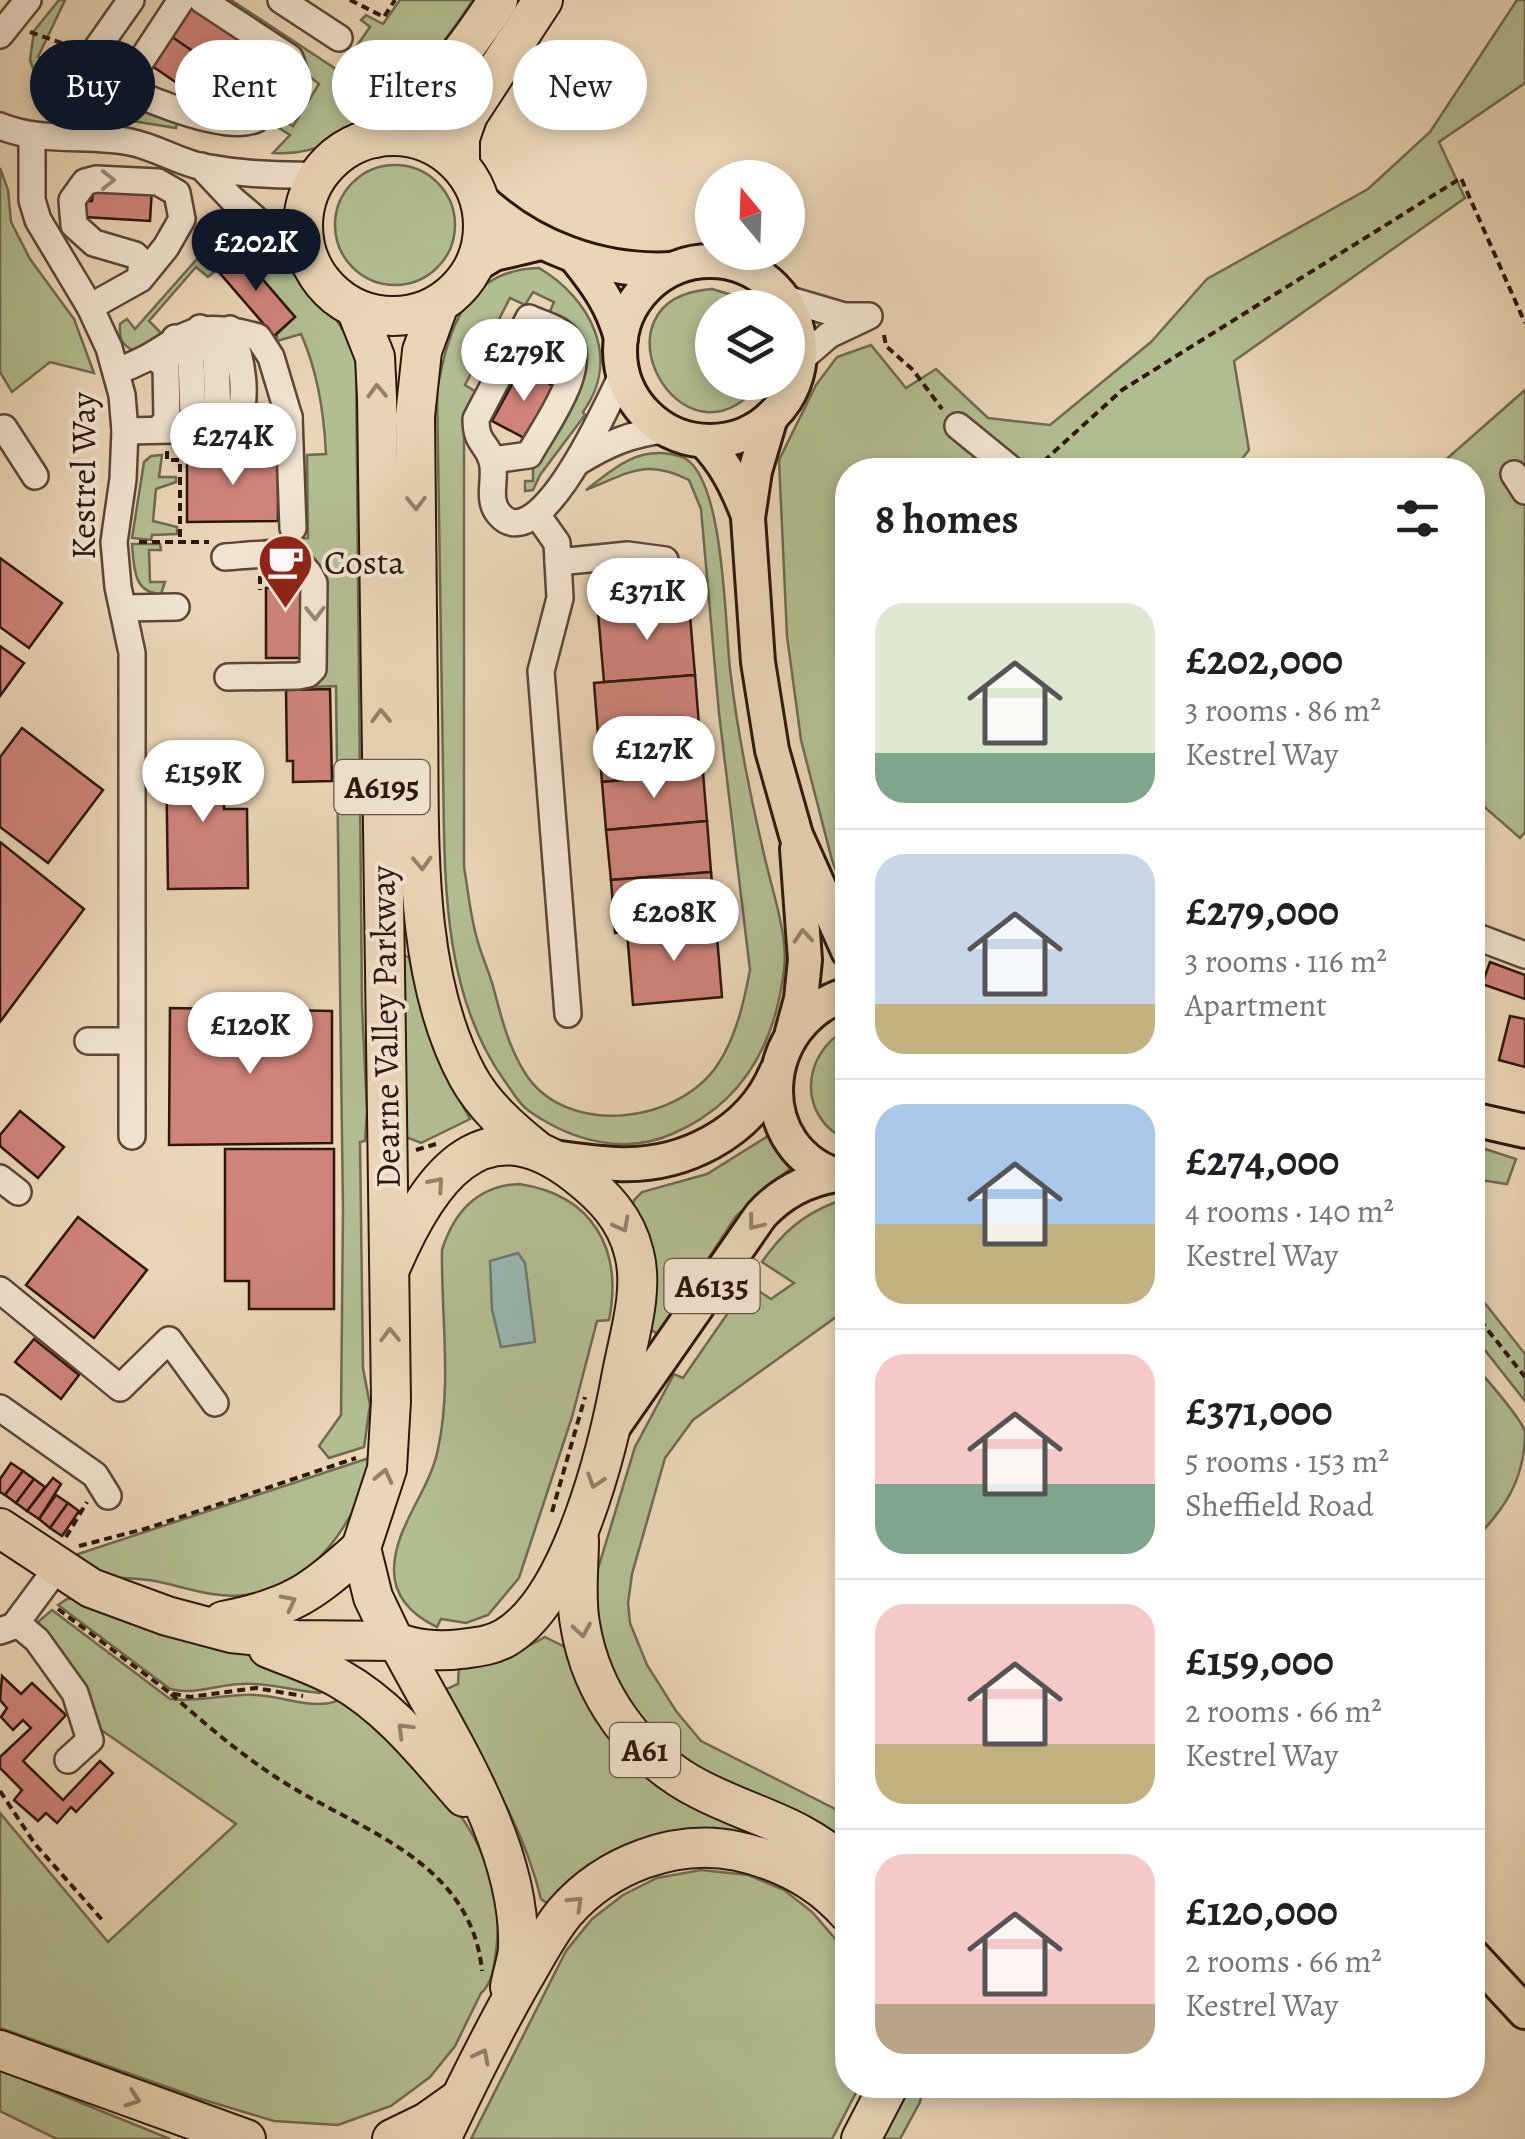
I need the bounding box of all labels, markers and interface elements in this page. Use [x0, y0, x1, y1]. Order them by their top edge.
chip: Buy [30, 40, 155, 130]
chip: Rent [175, 40, 312, 130]
chip: Filters [332, 40, 493, 130]
chip: New [513, 40, 647, 130]
north arrow [695, 160, 805, 270]
map controls [695, 160, 805, 400]
one-way arrow [102, 169, 117, 191]
pin: £202K [186, 209, 326, 294]
text: £202K [214, 219, 298, 263]
button: layers [695, 290, 805, 400]
pin: £279K [454, 319, 594, 404]
text: £279K [483, 329, 565, 373]
one-way arrow [366, 383, 387, 399]
street label: Kestrel Way [59, 392, 107, 560]
pin: £274K [163, 403, 303, 488]
text: £274K [192, 413, 274, 457]
text: 8 homes [875, 490, 1019, 547]
icon: filters [1390, 491, 1445, 546]
one-way arrow [405, 495, 426, 511]
cafe icon: Costa [255, 532, 315, 611]
place label: Costa [324, 538, 405, 586]
pin: £371K [577, 558, 717, 643]
text: £371K [609, 568, 685, 612]
one-way arrow [304, 606, 325, 622]
text: £202,000 [1185, 631, 1343, 688]
icon: home [955, 643, 1075, 763]
text: 3 rooms · 86 m² [1185, 688, 1381, 732]
one-way arrow [370, 708, 392, 724]
pin: £127K [584, 716, 724, 801]
text: £127K [615, 726, 693, 770]
text: Kestrel Way [1185, 732, 1338, 776]
pin: £159K [133, 740, 273, 825]
text: £159K [164, 750, 242, 794]
road number: A6195 [334, 760, 430, 814]
one-way arrow [411, 855, 432, 871]
street label: Dearne Valley Parkway [358, 865, 412, 1189]
pin: £208K [604, 879, 744, 964]
text: £279,000 [1185, 882, 1339, 939]
text: £208K [632, 889, 716, 933]
icon: home [955, 894, 1075, 1014]
one-way arrow [793, 928, 815, 944]
text: 3 rooms · 116 m² [1185, 939, 1387, 983]
text: Apartment [1185, 983, 1327, 1027]
pin: £120K [180, 992, 320, 1077]
text: £120K [210, 1002, 290, 1046]
text: £274,000 [1185, 1132, 1339, 1189]
icon: home [955, 1144, 1075, 1264]
one-way arrow [425, 1177, 443, 1196]
text: 4 rooms · 140 m² [1185, 1189, 1394, 1233]
one-way arrow [749, 1212, 767, 1230]
one-way arrow [610, 1215, 629, 1233]
text: Kestrel Way [1185, 1233, 1338, 1277]
road number: A6135 [664, 1259, 760, 1313]
one-way arrow [379, 1326, 400, 1342]
text: £371,000 [1185, 1382, 1333, 1439]
icon: home [955, 1394, 1075, 1514]
text: 5 rooms · 153 m² [1185, 1439, 1389, 1483]
one-way arrow [372, 1468, 393, 1485]
one-way arrow [587, 1471, 607, 1488]
text: Sheffield Road [1185, 1483, 1374, 1527]
one-way arrow [278, 1595, 296, 1614]
one-way arrow [570, 1621, 591, 1638]
text: £159,000 [1185, 1632, 1334, 1689]
icon: home [955, 1644, 1075, 1764]
text: 2 rooms · 66 m² [1185, 1689, 1382, 1733]
road number: A61 [610, 1723, 680, 1777]
one-way arrow [397, 1724, 415, 1742]
text: Kestrel Way [1185, 1733, 1338, 1777]
text: £120,000 [1185, 1882, 1338, 1939]
icon: home [955, 1894, 1075, 2014]
one-way arrow [564, 1897, 582, 1915]
text: 2 rooms · 66 m² [1185, 1939, 1382, 1983]
text: Kestrel Way [1185, 1983, 1338, 2027]
one-way arrow [470, 2048, 489, 2066]
one-way arrow [123, 2087, 140, 2107]

